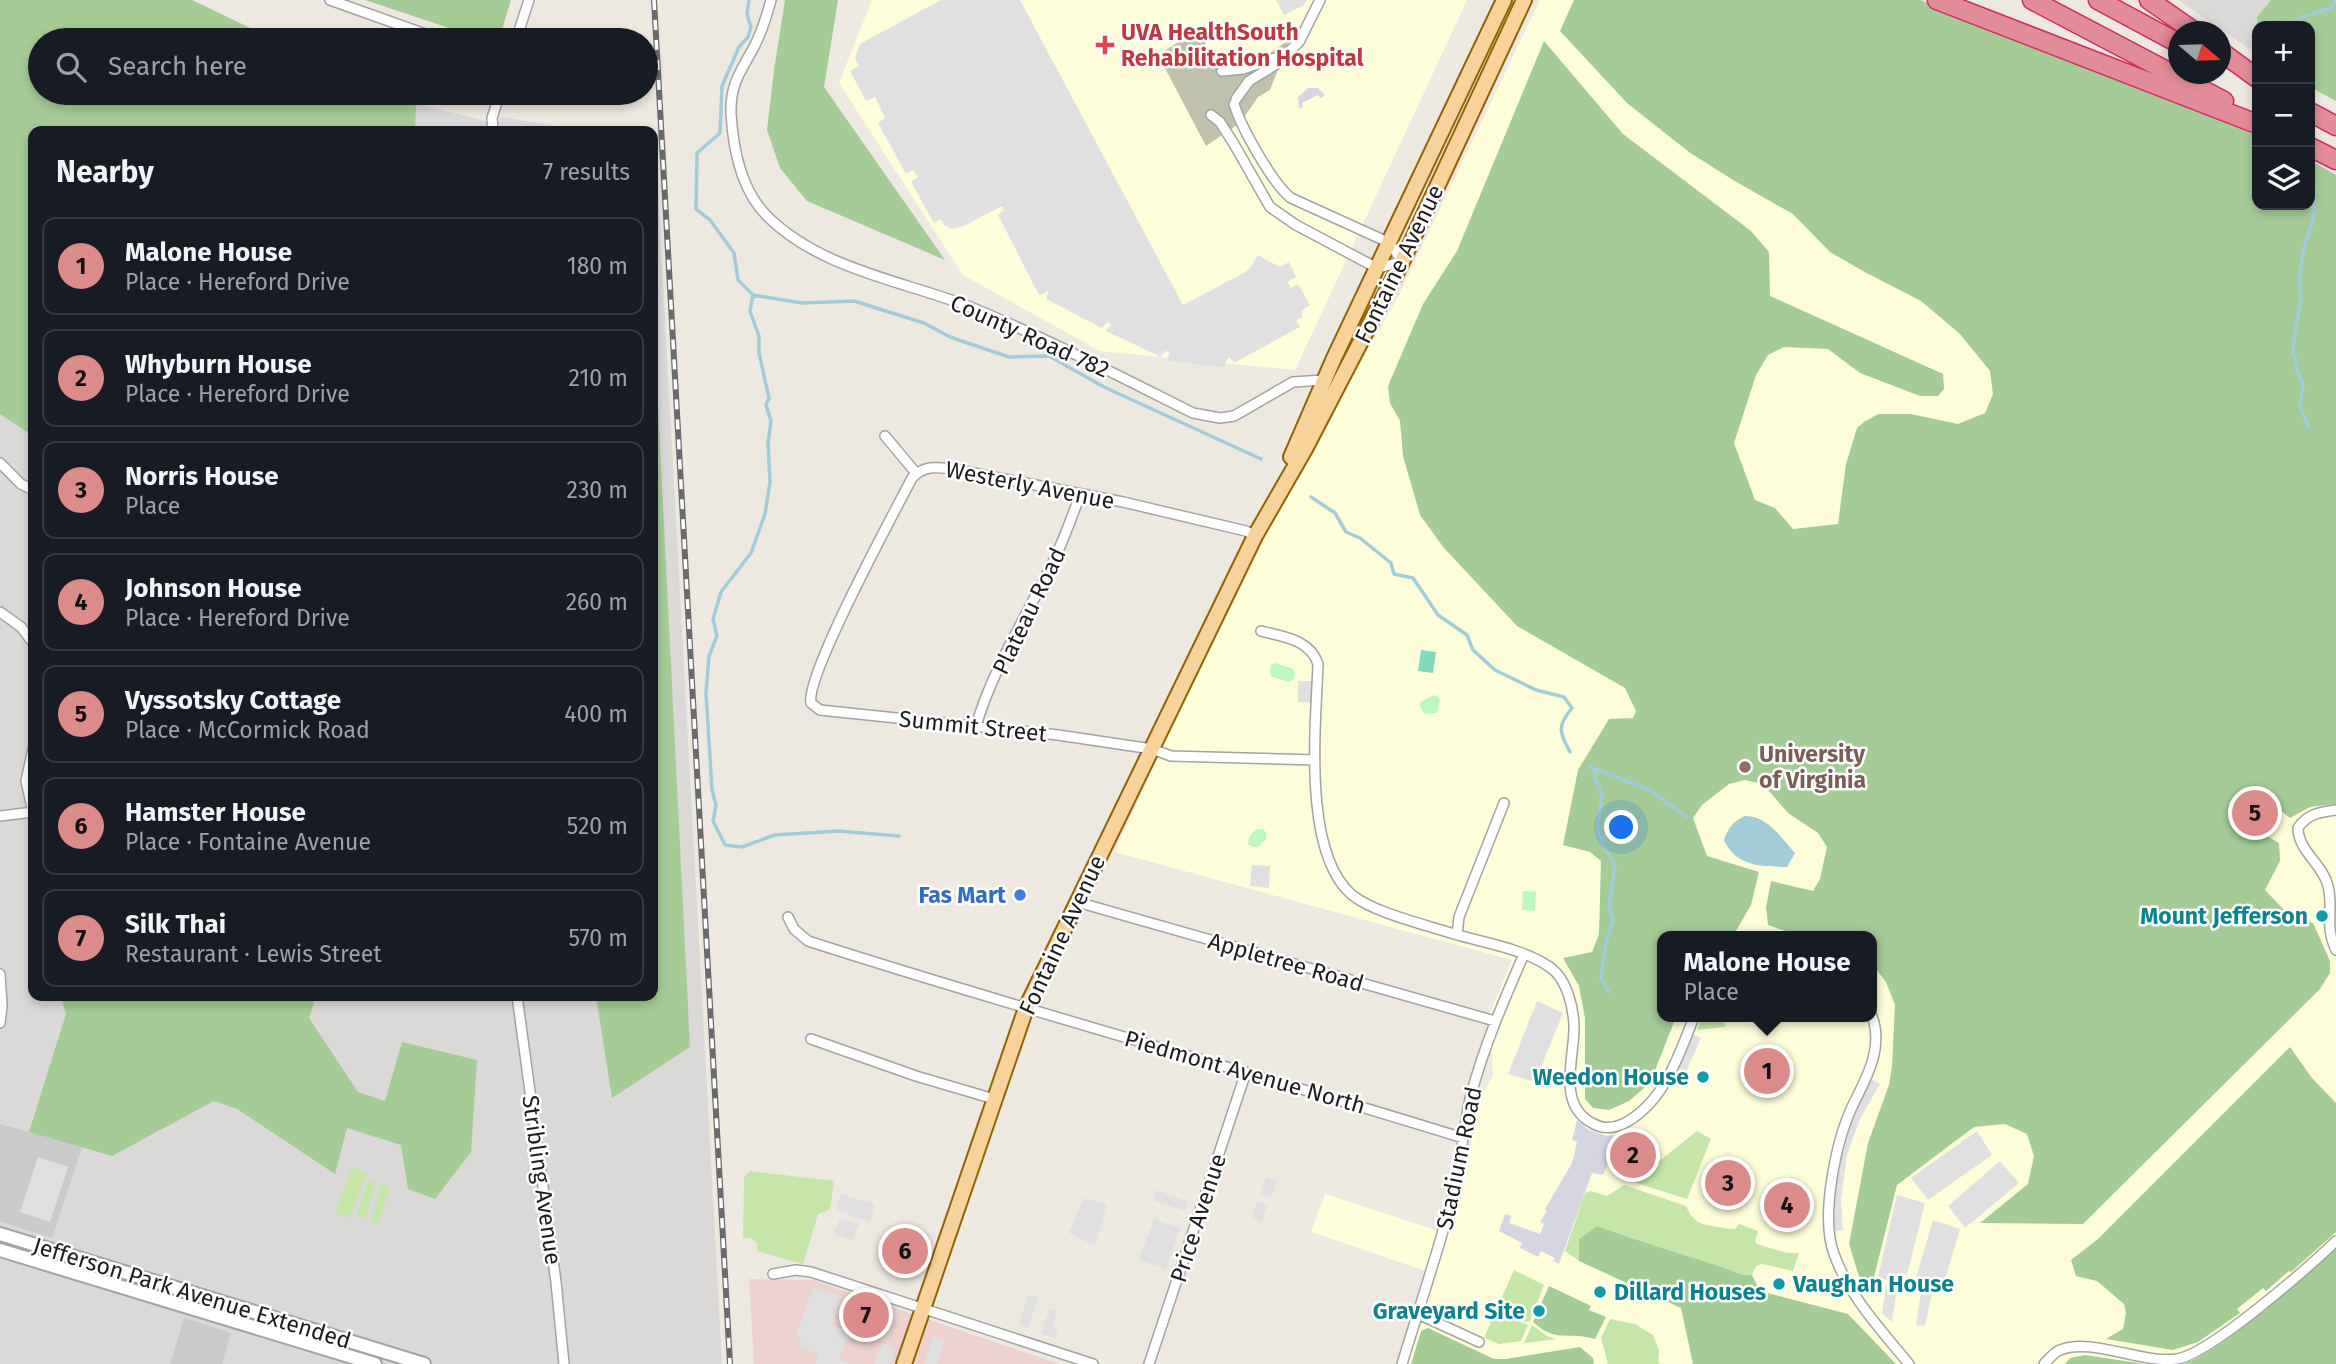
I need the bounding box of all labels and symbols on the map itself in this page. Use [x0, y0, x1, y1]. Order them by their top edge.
place label: UVA HealthSouth Rehabilitation Hospital [1121, 18, 1364, 72]
north arrow [2168, 21, 2231, 84]
marker: UVA HealthSouth Rehabilitation Hospital [1095, 35, 1115, 55]
street label: Fontaine Avenue [1349, 180, 1449, 348]
street label: County Road 782 [946, 288, 1114, 384]
street label: Westerly Avenue [943, 455, 1117, 515]
street label: Plateau Road [986, 543, 1072, 679]
street label: Summit Street [898, 704, 1049, 748]
place label: University of Virginia [1759, 740, 1866, 794]
marker: University of Virginia [1737, 759, 1753, 775]
pin: 5 [2232, 787, 2278, 839]
your location [1604, 810, 1638, 844]
street label: Fontaine Avenue [1013, 851, 1111, 1019]
place label: Fas Mart [918, 881, 1007, 909]
marker: Fas Mart [1012, 887, 1028, 903]
place label: Mount Jefferson [2140, 902, 2308, 930]
marker: Mount Jefferson [2314, 908, 2330, 924]
street label: Appletree Road [1205, 926, 1367, 998]
street label: Piedmont Avenue North [1121, 1024, 1369, 1120]
pin: 1 [1744, 1045, 1790, 1097]
place label: Weedon House [1533, 1063, 1689, 1091]
marker: Weedon House [1695, 1069, 1711, 1085]
street label: Stadium Road [1430, 1084, 1488, 1232]
street label: Stribling Avenue [516, 1093, 568, 1267]
pin: 2 [1610, 1129, 1656, 1181]
street label: Price Avenue [1164, 1150, 1232, 1286]
pin: 3 [1705, 1157, 1751, 1209]
pin: 4 [1764, 1179, 1810, 1231]
pin: 6 [882, 1225, 928, 1277]
street label: Jefferson Park Avenue Extended [30, 1231, 354, 1355]
place label: Vaughan House [1792, 1270, 1954, 1298]
marker: Vaughan House [1771, 1276, 1787, 1292]
place label: Dillard Houses [1614, 1278, 1766, 1306]
marker: Dillard Houses [1592, 1284, 1608, 1300]
pin: 7 [843, 1289, 889, 1341]
place label: Graveyard Site [1373, 1297, 1525, 1325]
marker: Graveyard Site [1531, 1303, 1547, 1319]

